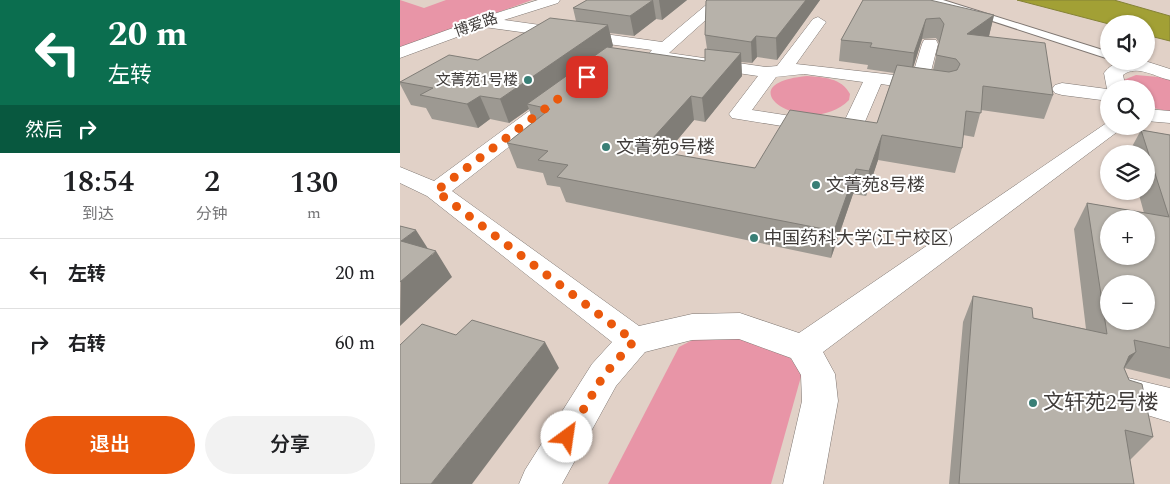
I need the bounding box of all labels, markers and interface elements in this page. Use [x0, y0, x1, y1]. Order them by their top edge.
street label: 博爱路 [451, 7, 501, 43]
text: 20 m [108, 8, 188, 61]
map controls [1100, 15, 1155, 330]
button: sound [1100, 15, 1155, 70]
icon: left [25, 20, 90, 85]
pin [566, 56, 608, 98]
text: 左转 [108, 59, 152, 92]
icon: arrive [573, 63, 601, 91]
place label: 文菁苑1号楼 [435, 69, 518, 92]
marker: 文菁苑1号楼 [522, 74, 534, 86]
button: search [1100, 80, 1155, 135]
icon: right [73, 115, 101, 143]
text: 然后 [25, 116, 63, 145]
place label: 文菁苑9号楼 [616, 134, 715, 161]
marker: 文菁苑9号楼 [600, 141, 612, 153]
button: layers [1100, 145, 1155, 200]
text: 18:54 [62, 159, 134, 205]
text: 2 [204, 159, 220, 205]
text: 130 [290, 160, 338, 206]
place label: 文菁苑8号楼 [826, 172, 925, 199]
marker: 文菁苑8号楼 [810, 179, 822, 191]
text: m [307, 201, 321, 225]
text: 到达 [82, 202, 114, 226]
text: 分钟 [196, 202, 228, 226]
button: + [1100, 210, 1155, 265]
place label: 中国药科大学(江宁校区) [764, 225, 953, 252]
marker: 中国药科大学(江宁校区) [748, 232, 760, 244]
text: 20 m [335, 259, 375, 288]
icon: left [25, 260, 53, 288]
text: 左转 [68, 260, 106, 289]
button: − [1100, 275, 1155, 330]
text: 60 m [335, 329, 375, 358]
icon: right [25, 330, 53, 358]
text: 右转 [68, 330, 106, 359]
place label: 文轩苑2号楼 [1043, 387, 1159, 419]
marker: 文轩苑2号楼 [1027, 397, 1039, 409]
position arrow [540, 410, 592, 462]
button: 退出 [25, 416, 195, 474]
button: 分享 [205, 416, 375, 474]

